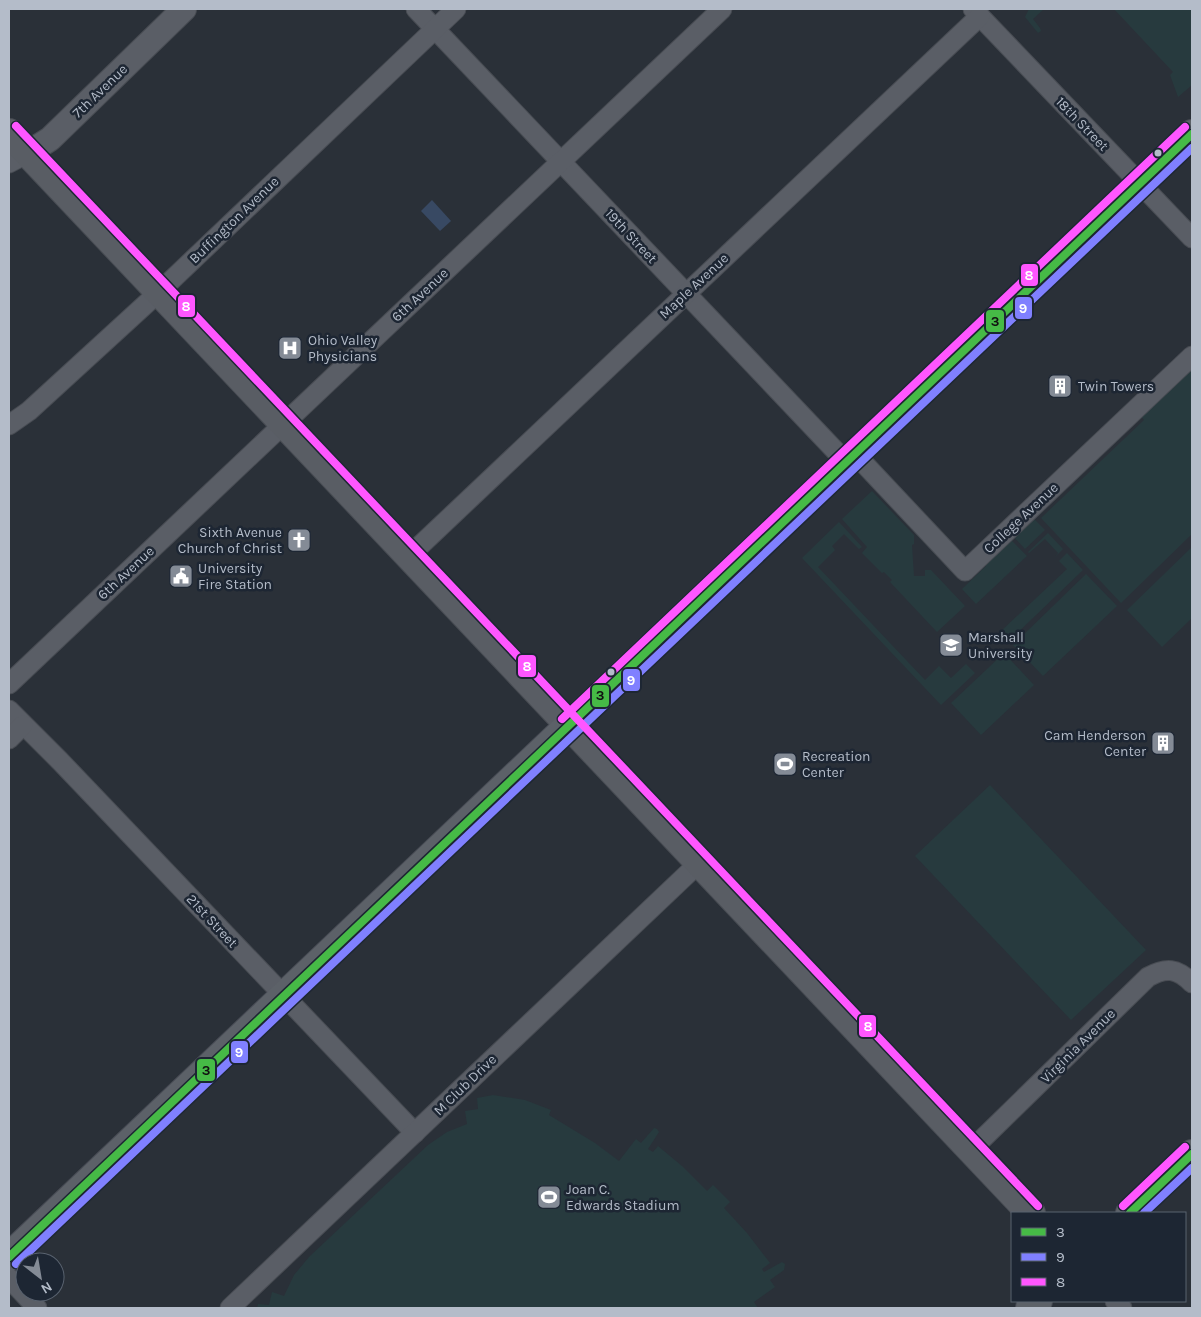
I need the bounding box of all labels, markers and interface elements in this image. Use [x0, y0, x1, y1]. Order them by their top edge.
street label: 7th Avenue [69, 61, 131, 121]
street label: 18th Street [1052, 93, 1112, 155]
unlabelled marker [1153, 148, 1163, 158]
street label: Buffington Avenue [186, 173, 282, 267]
street label: 19th Street [602, 205, 660, 267]
street label: Maple Avenue [656, 250, 732, 322]
line badge: 8 [1020, 263, 1039, 287]
street label: 6th Avenue [388, 265, 452, 325]
text: 8 [1024, 267, 1034, 284]
line badge: 8 [177, 294, 196, 318]
line badge: 9 [1014, 296, 1033, 320]
text: 8 [181, 298, 191, 315]
text: 9 [1019, 300, 1027, 317]
line badge: 3 [985, 309, 1005, 333]
text: 3 [991, 313, 999, 330]
place label: Ohio Valley Physicians [308, 332, 378, 365]
hospital icon: Ohio Valley Physicians [277, 335, 303, 361]
building icon: Twin Towers [1047, 373, 1073, 399]
place label: Twin Towers [1078, 378, 1154, 395]
street label: College Avenue [980, 479, 1062, 557]
place label: Sixth Avenue Church of Christ [178, 524, 282, 557]
church icon: Sixth Avenue Church of Christ [286, 527, 312, 553]
street label: 6th Avenue [94, 543, 158, 603]
place label: University Fire Station [198, 560, 272, 593]
public building icon: University Fire Station [168, 563, 194, 589]
place label: Marshall University [968, 629, 1033, 662]
school or university icon: Marshall University [938, 632, 964, 658]
line badge: 8 [517, 654, 537, 678]
text: 8 [522, 658, 532, 675]
unlabelled marker [606, 667, 616, 677]
line badge: 9 [622, 668, 641, 692]
text: 9 [627, 672, 635, 689]
line badge: 3 [591, 684, 610, 708]
text: 3 [596, 687, 604, 704]
place label: Cam Henderson Center [1044, 727, 1147, 760]
building icon: Cam Henderson Center [1150, 730, 1176, 756]
place label: Recreation Center [802, 748, 870, 781]
sports icon: Recreation Center [772, 751, 798, 777]
street label: 21st Street [183, 891, 241, 951]
street label: Virginia Avenue [1037, 1005, 1119, 1087]
line badge: 8 [858, 1014, 877, 1038]
text: 8 [863, 1018, 873, 1035]
line badge: 9 [230, 1040, 249, 1064]
text: 9 [235, 1044, 243, 1061]
street label: M Club Drive [430, 1051, 500, 1119]
line badge: 3 [196, 1058, 216, 1082]
text: 3 [202, 1062, 210, 1079]
place label: Joan C. Edwards Stadium [566, 1181, 680, 1214]
sports icon: Joan C. Edwards Stadium [536, 1184, 562, 1210]
legend [1011, 1212, 1186, 1302]
text: 3 [1056, 1223, 1065, 1241]
text: 9 [1056, 1248, 1065, 1266]
north arrow [15, 1252, 65, 1302]
text: 8 [1056, 1273, 1065, 1291]
text: N [38, 1278, 55, 1298]

